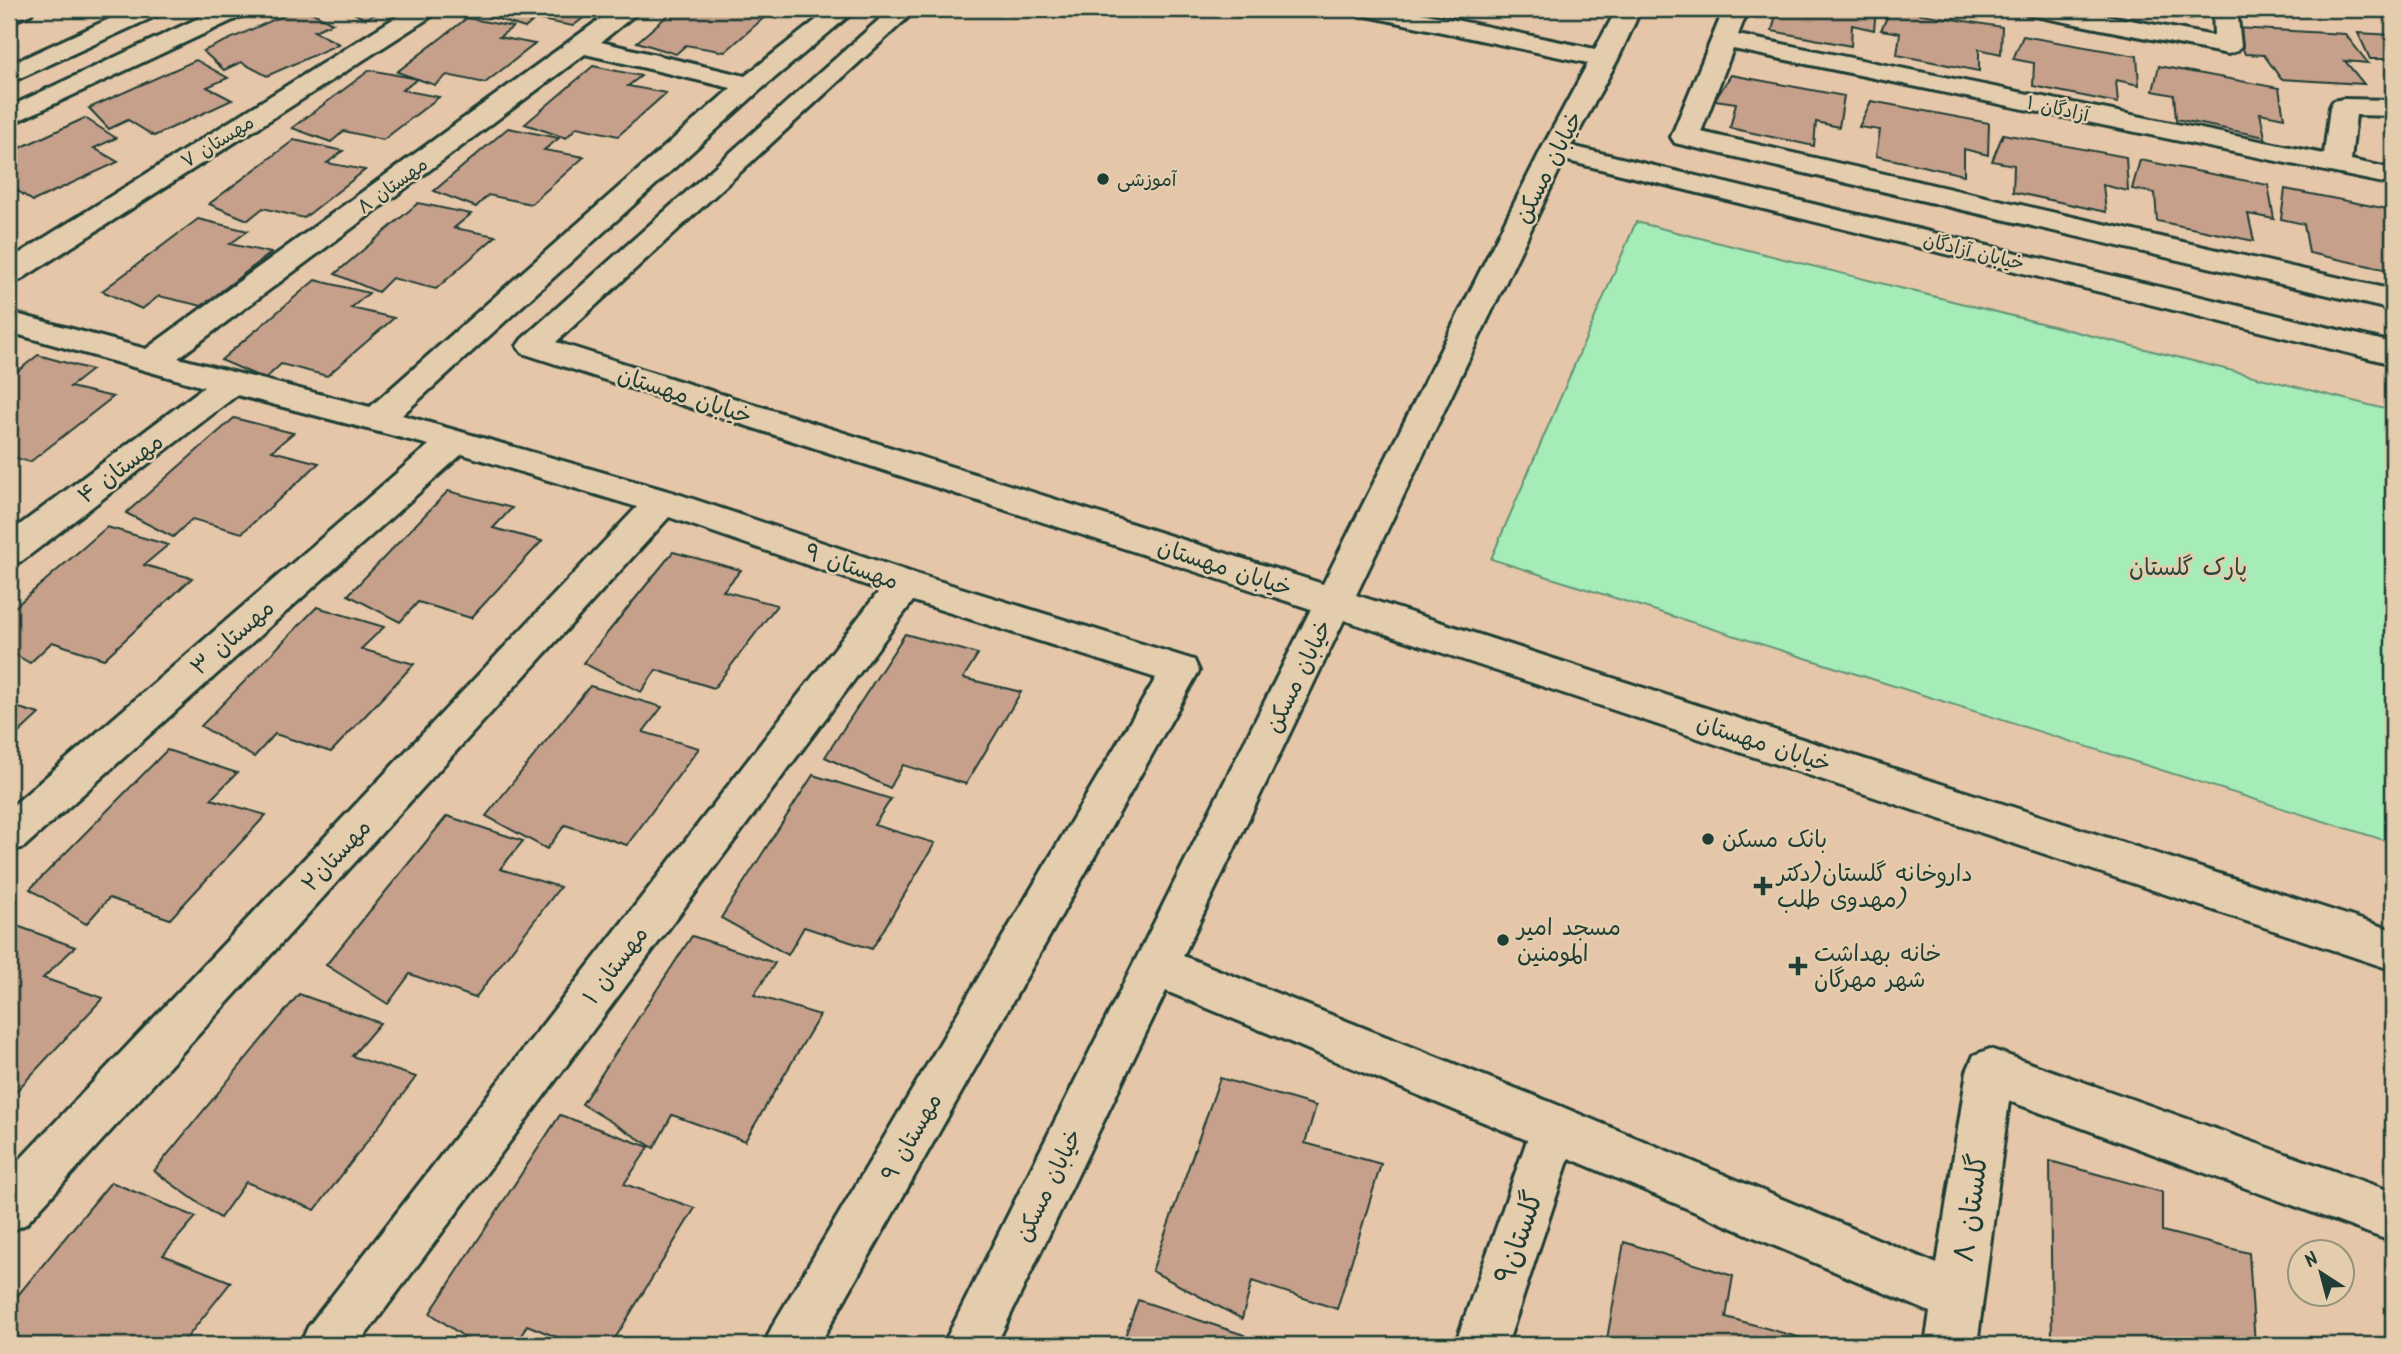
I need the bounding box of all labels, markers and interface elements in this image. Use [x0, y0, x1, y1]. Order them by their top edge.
street label: آزادگان ۱ [2024, 89, 2093, 131]
street label: خیابان مسکن [1506, 105, 1594, 231]
street label: مهستان ۷ [176, 108, 261, 177]
street label: مهستان ۸ [351, 151, 435, 223]
place label: آموزشی [1117, 166, 1178, 196]
marker: آموزشی [1095, 171, 1111, 187]
street label: خیابان آزادگان [1920, 226, 2027, 280]
street label: خیابان مهستان [613, 358, 756, 436]
street label: مهستان ۴ [71, 425, 172, 514]
street label: خیابان مهستان [1153, 530, 1296, 608]
street label: مهستان ۹ [800, 535, 903, 601]
park label: پارک گلستان [2129, 551, 2247, 587]
street label: مهستان ۳ [183, 592, 283, 685]
street label: خیابان مسکن [1257, 614, 1343, 740]
street label: خیابان مهستان [1692, 706, 1835, 784]
street label: مهستان۲ [294, 812, 381, 901]
place label: بانک مسکن [1722, 823, 1827, 859]
marker: بانک مسکن [1700, 831, 1716, 847]
place label: داروخانه گلستان(دکتر مهدوی طلب) [1775, 857, 1973, 919]
marker: داروخانه گلستان(دکتر مهدوی طلب) [1755, 878, 1771, 894]
place label: مسجد امیر المومنین [1515, 911, 1621, 973]
street label: مهستان ۱ [575, 919, 658, 1013]
marker: مسجد امیر المومنین [1495, 932, 1511, 948]
place label: خانه بهداشت شهر مهرگان [1814, 937, 1942, 999]
marker: خانه بهداشت شهر مهرگان [1788, 956, 1808, 976]
street label: مهستان ۹ [873, 1087, 953, 1189]
street label: خیابان مسکن [1007, 1123, 1093, 1249]
street label: گلستان ۸ [1943, 1151, 2002, 1266]
street label: گلستان۹ [1483, 1185, 1557, 1291]
north arrow [2286, 1238, 2356, 1308]
text: N [2299, 1245, 2326, 1277]

